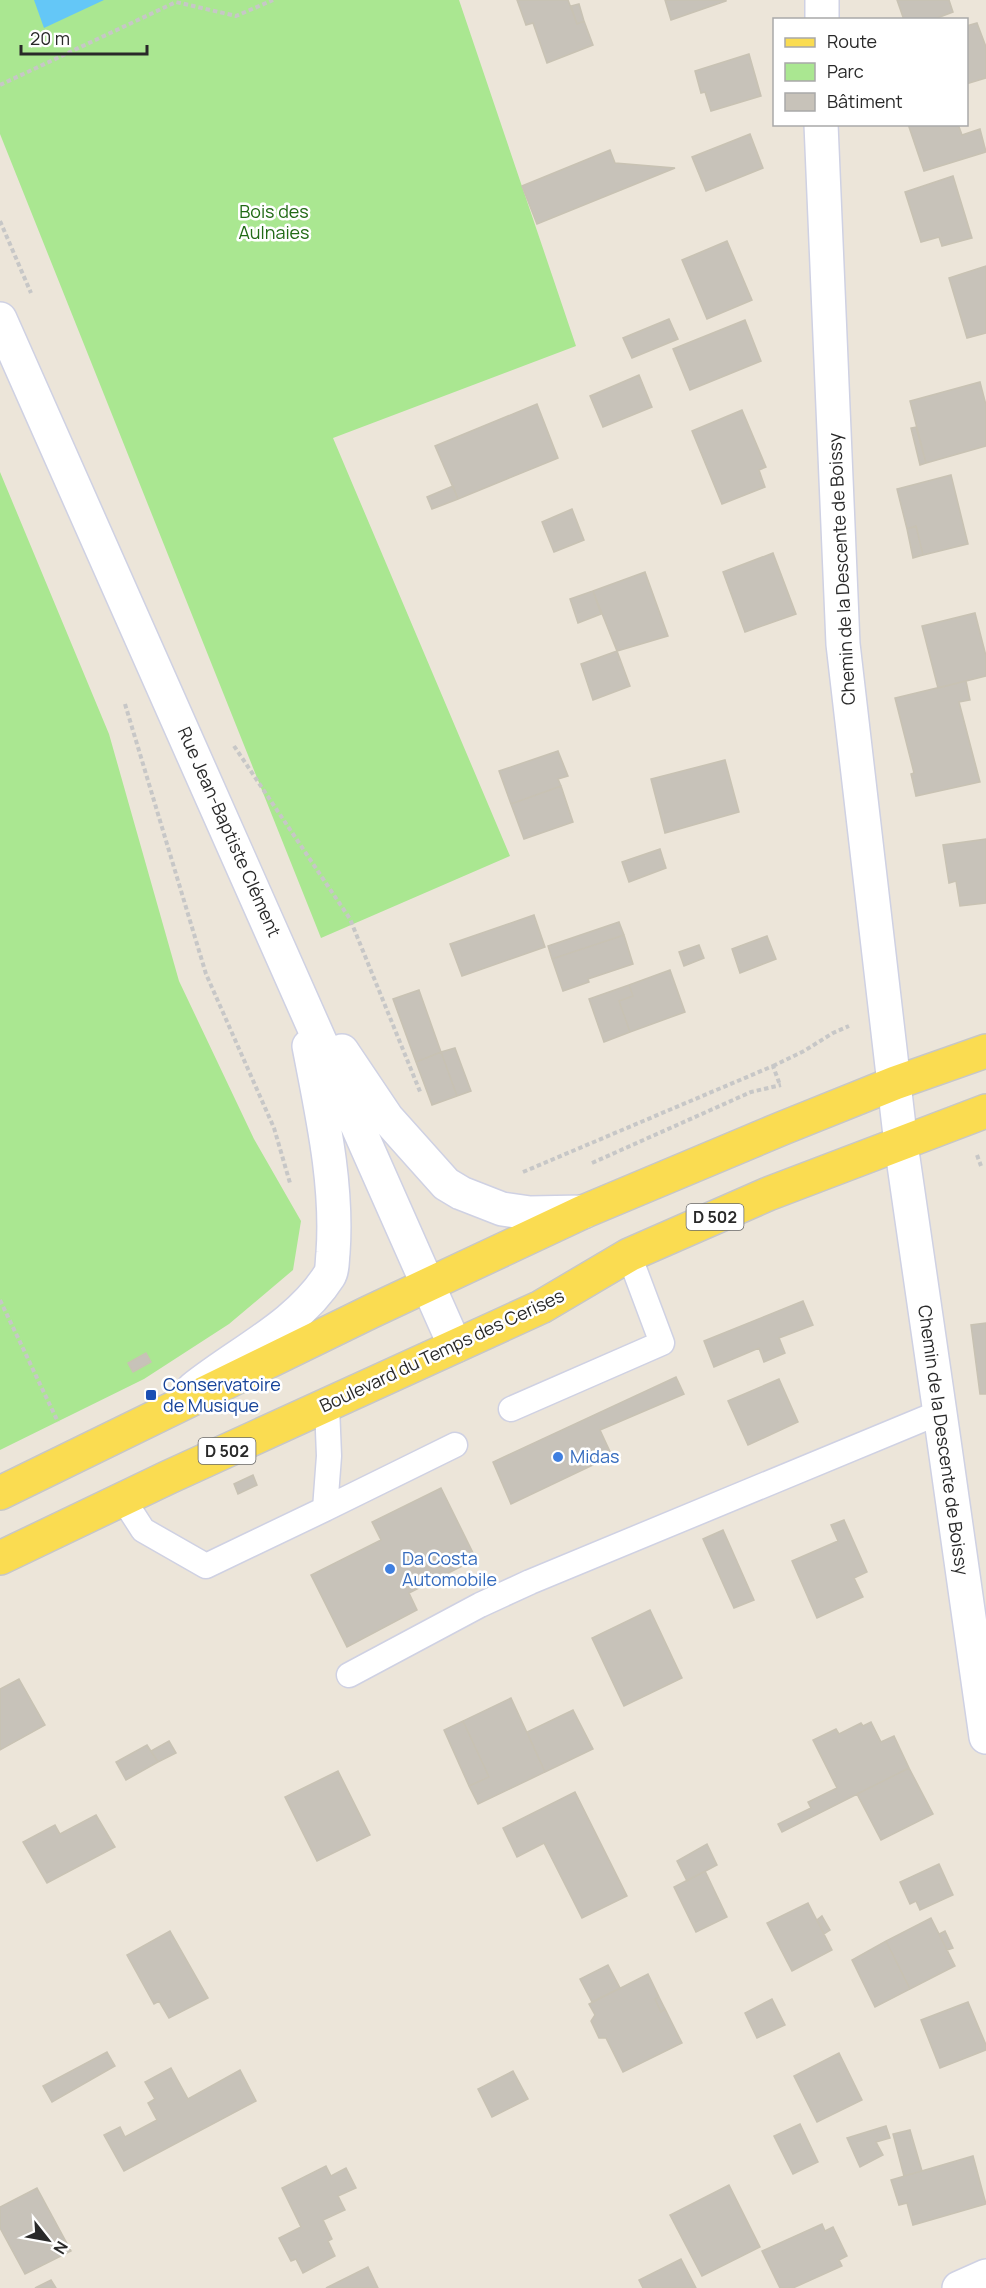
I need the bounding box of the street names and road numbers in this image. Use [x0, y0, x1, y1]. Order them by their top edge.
street label: Chemin de la Descente de Boissy [822, 432, 860, 706]
street label: Rue Jean-Baptiste Clément [173, 723, 287, 940]
road number: D 502 [686, 1204, 744, 1230]
street label: Boulevard du Temps des Cerises [315, 1283, 568, 1417]
street label: Chemin de la Descente de Boissy [913, 1303, 975, 1577]
road number: D 502 [198, 1438, 256, 1464]

